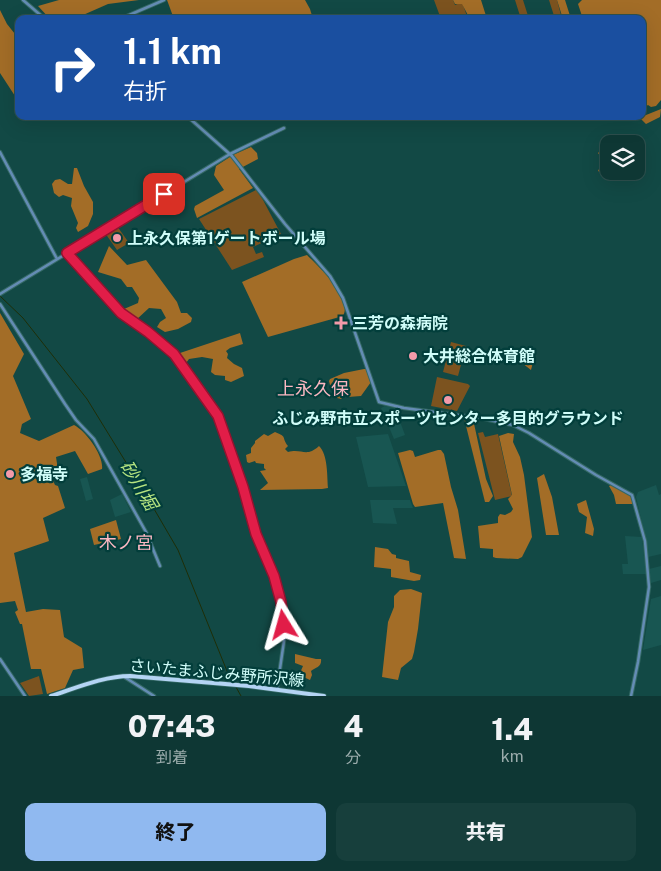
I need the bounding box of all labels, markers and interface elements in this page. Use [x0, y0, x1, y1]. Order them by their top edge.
text: 1.1 km [123, 31, 222, 72]
icon: right [40, 35, 105, 100]
text: 右折 [123, 78, 167, 104]
map controls [600, 135, 645, 180]
button: layers [600, 135, 645, 180]
pin [143, 173, 185, 215]
icon: arrive [150, 180, 178, 208]
place label: 上永久保第1ゲートボール場 [127, 229, 326, 248]
marker: 上永久保第1ゲートボール場 [111, 232, 123, 244]
place label: 三芳の森病院 [352, 314, 448, 333]
marker: 三芳の森病院 [334, 316, 348, 330]
place label: 大井総合体育館 [423, 347, 535, 366]
marker: 大井総合体育館 [407, 350, 419, 362]
district label: 上永久保 [277, 378, 349, 399]
marker: ふじみ野市⽴スポーツセンター多⽬的グラウンド [442, 394, 454, 406]
place label: ふじみ野市⽴スポーツセンター多⽬的グラウンド [272, 409, 624, 428]
water label: 砂川堀 [116, 456, 163, 516]
place label: 多福寺 [20, 465, 68, 484]
marker: 多福寺 [4, 468, 16, 480]
district label: 木ノ宮 [99, 532, 153, 553]
position arrow [257, 598, 309, 650]
street label: さいたまふじみ野所沢線 [129, 656, 305, 690]
text: 07:43 [128, 708, 215, 744]
text: 4 [343, 708, 363, 744]
text: 1.4 [491, 711, 533, 747]
text: km [501, 747, 524, 766]
text: 到着 [156, 748, 188, 767]
text: 分 [345, 748, 361, 767]
button: 終了 [25, 803, 326, 861]
button: 共有 [336, 803, 636, 861]

